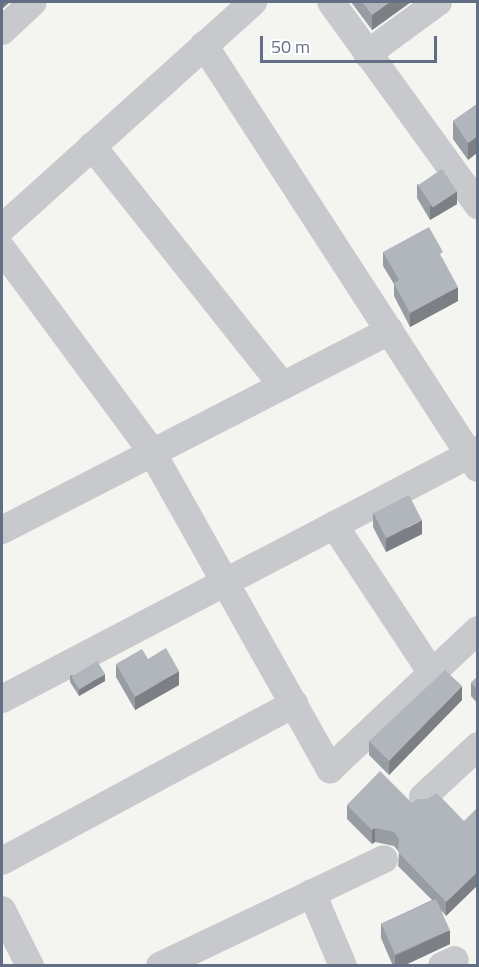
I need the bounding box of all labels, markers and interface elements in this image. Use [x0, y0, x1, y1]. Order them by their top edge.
scale bar [263, 24, 440, 62]
text: 50 m [271, 33, 310, 60]

